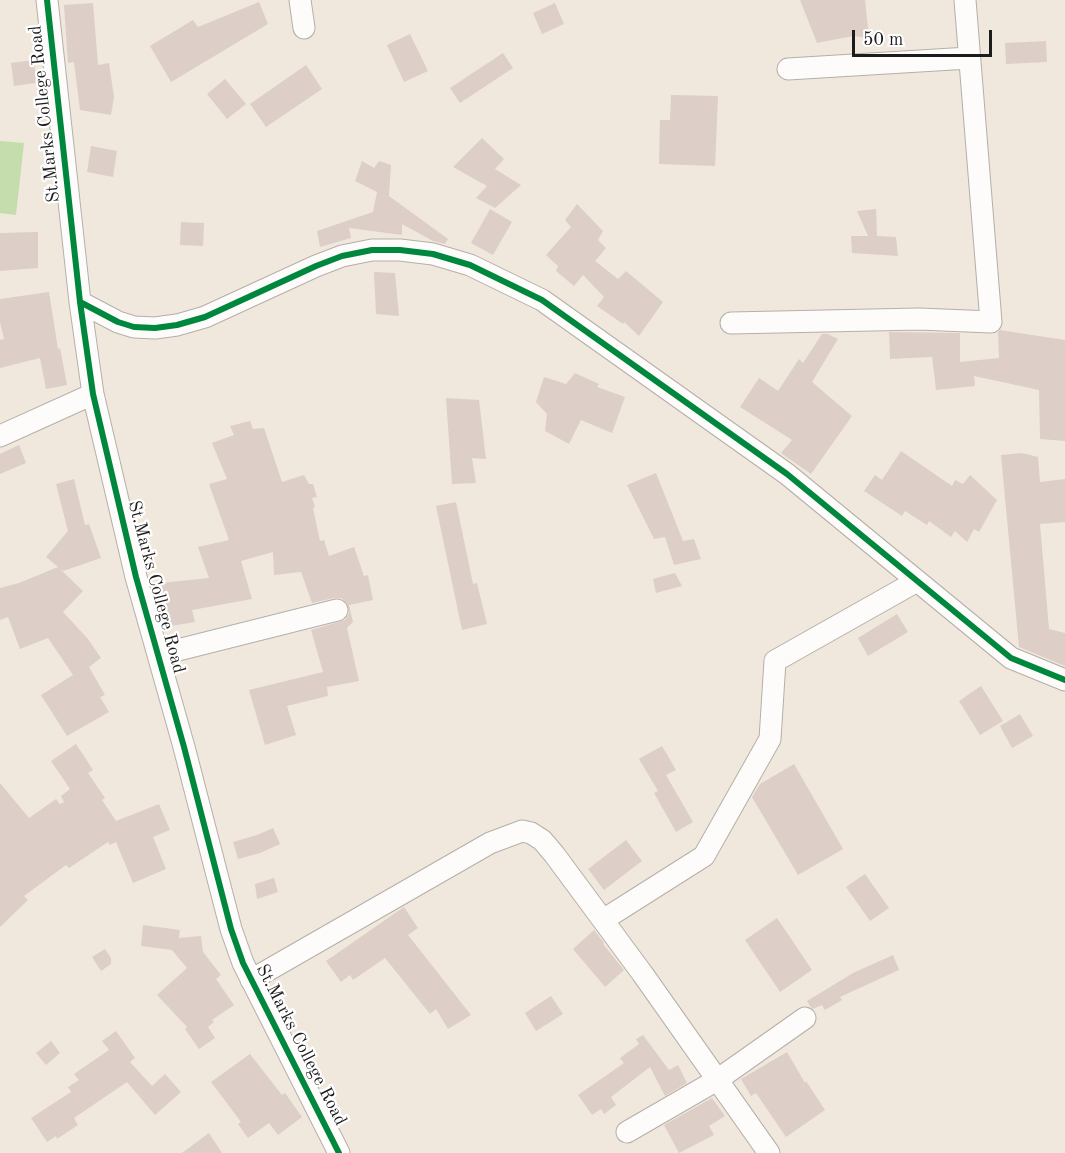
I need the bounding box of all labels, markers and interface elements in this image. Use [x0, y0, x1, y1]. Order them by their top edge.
scale bar [855, 18, 994, 56]
street label: St.Marks College Road [25, 24, 65, 204]
text: 50 m [863, 31, 903, 49]
street label: St.Marks College Road [123, 498, 189, 676]
street label: St.Marks College Road [251, 961, 351, 1129]

